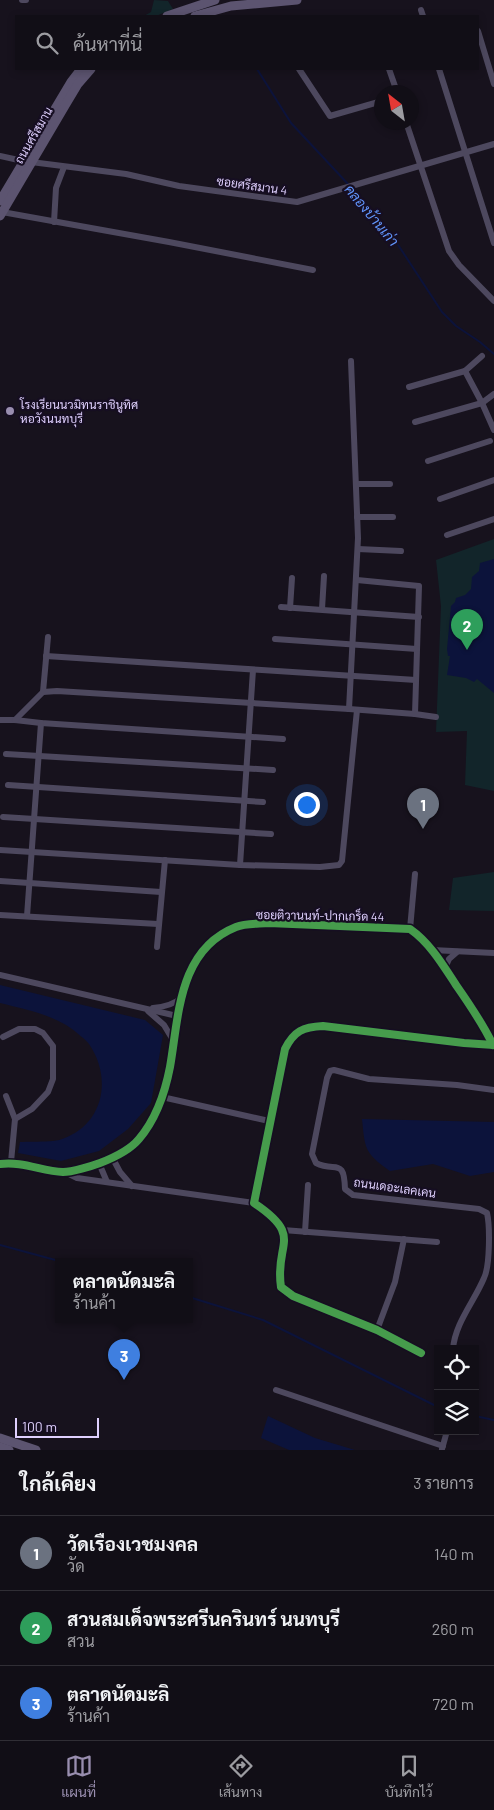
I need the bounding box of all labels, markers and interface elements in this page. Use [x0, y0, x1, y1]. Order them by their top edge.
search box [15, 15, 479, 70]
icon: search [33, 29, 61, 57]
text: ค้นหาที่นี่ [73, 32, 142, 55]
north arrow [374, 85, 419, 130]
street label: ถนนศรีสมาน [11, 104, 55, 166]
street label: ซอยศรีสมาน 4 [216, 173, 288, 197]
water label: คลองบ้านเก่า [341, 181, 403, 249]
place label: โรงเรียนนวมิทนราชินูทิศ หอวังนนทบุรี [19, 397, 138, 428]
marker: โรงเรียนนวมิทนราชินูทิศ หอวังนนทบุรี [4, 405, 16, 417]
pin: 2 [451, 609, 483, 650]
pin: 1 [407, 788, 439, 829]
your location [294, 792, 320, 818]
street label: ซอยติวานนท์-ปากเกร็ด 44 [256, 906, 384, 923]
street label: ถนนเดอะเลคเคน [353, 1174, 437, 1200]
popup [55, 1258, 193, 1323]
text: ตลาดนัดมะลิ [73, 1269, 175, 1292]
text: ร้านค้า [73, 1293, 116, 1312]
pin: 3 [108, 1339, 140, 1380]
map controls [434, 1345, 479, 1435]
button: locate [434, 1345, 479, 1390]
button: layers [434, 1390, 479, 1435]
scale bar [15, 1415, 99, 1438]
text: 100 m [22, 1418, 57, 1435]
text: ใกล้เคียง [20, 1470, 96, 1495]
text: 3 รายการ [413, 1473, 474, 1492]
text: วัดเรืองเวชมงคล [67, 1532, 198, 1555]
text: 1 [33, 1544, 39, 1563]
text: 140 m [434, 1544, 474, 1563]
text: วัด [67, 1556, 85, 1575]
text: สวนสมเด็จพระศรีนครินทร์ นนทบุรี [67, 1607, 340, 1630]
text: 2 [32, 1619, 40, 1638]
text: 260 m [432, 1619, 474, 1638]
text: สวน [67, 1631, 95, 1650]
text: ตลาดนัดมะลิ [67, 1682, 170, 1705]
text: 3 [32, 1694, 40, 1713]
text: 720 m [432, 1694, 474, 1713]
text: ร้านค้า [67, 1706, 110, 1725]
tab: แผนที่ [61, 1752, 96, 1800]
tab: เส้นทาง [219, 1752, 262, 1800]
tab: บันทึกไว้ [385, 1752, 433, 1800]

